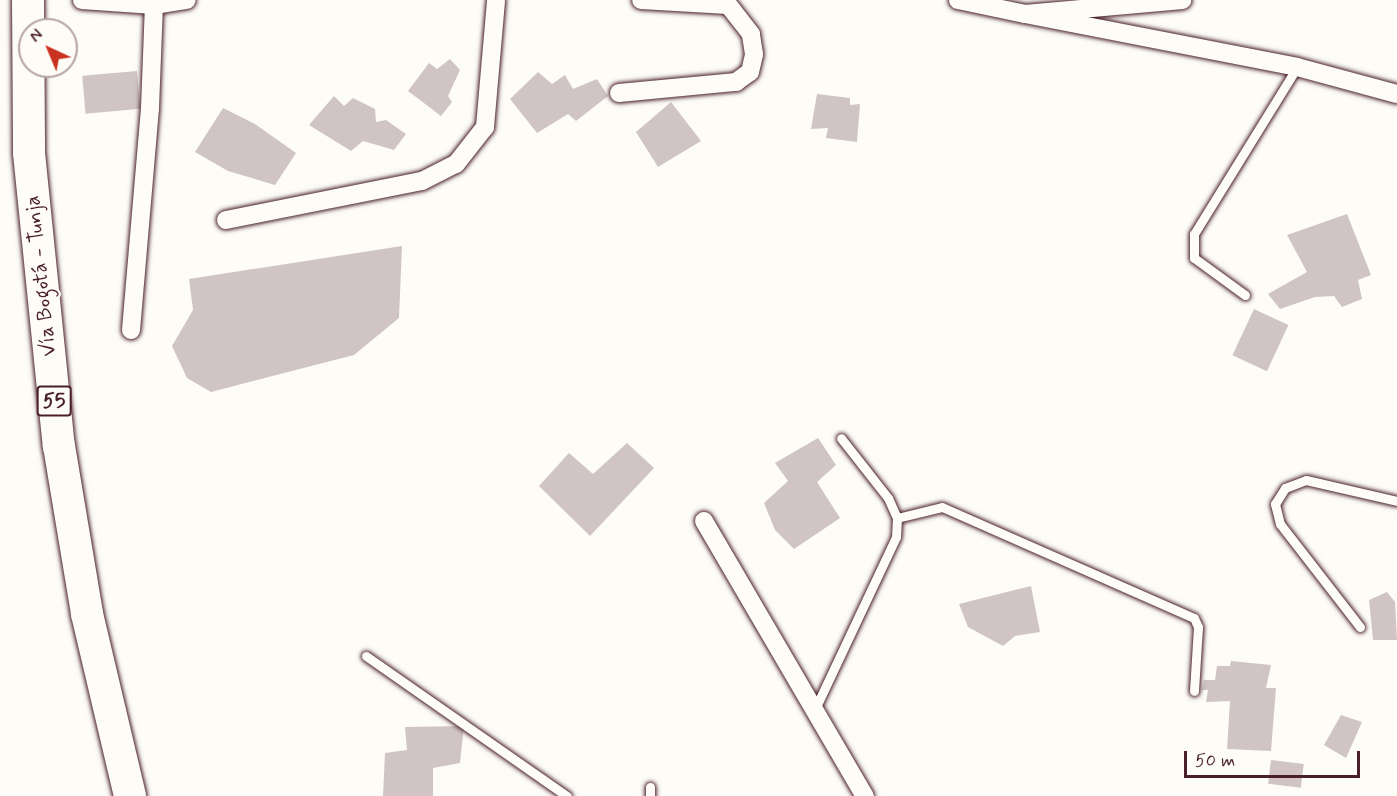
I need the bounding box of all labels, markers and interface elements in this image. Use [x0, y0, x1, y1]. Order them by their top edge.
north arrow [18, 18, 78, 78]
text: N [25, 25, 48, 47]
street label: Vía Bogotá - Tunja [20, 194, 62, 358]
road number: 55 [36, 384, 72, 418]
scale bar [1187, 739, 1362, 777]
text: 50 m [1195, 749, 1235, 773]

